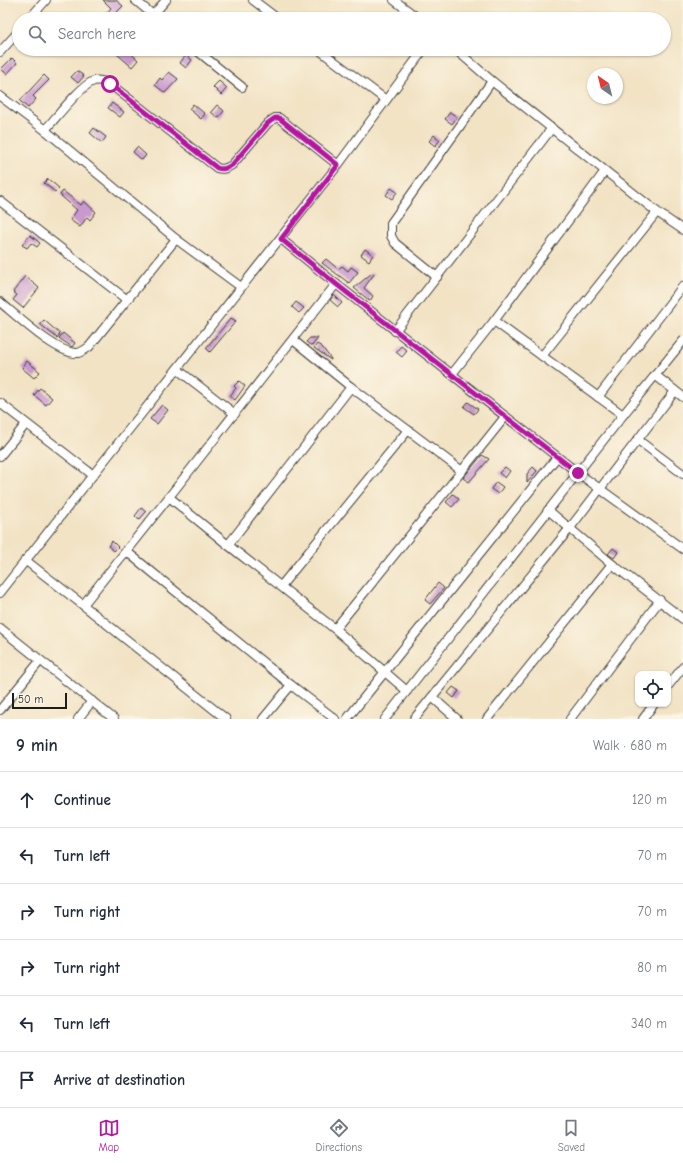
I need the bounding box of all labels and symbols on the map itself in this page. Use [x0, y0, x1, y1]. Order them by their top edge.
north arrow [587, 68, 623, 104]
route start [101, 75, 119, 93]
route end [569, 464, 587, 482]
scale bar [12, 691, 67, 710]

